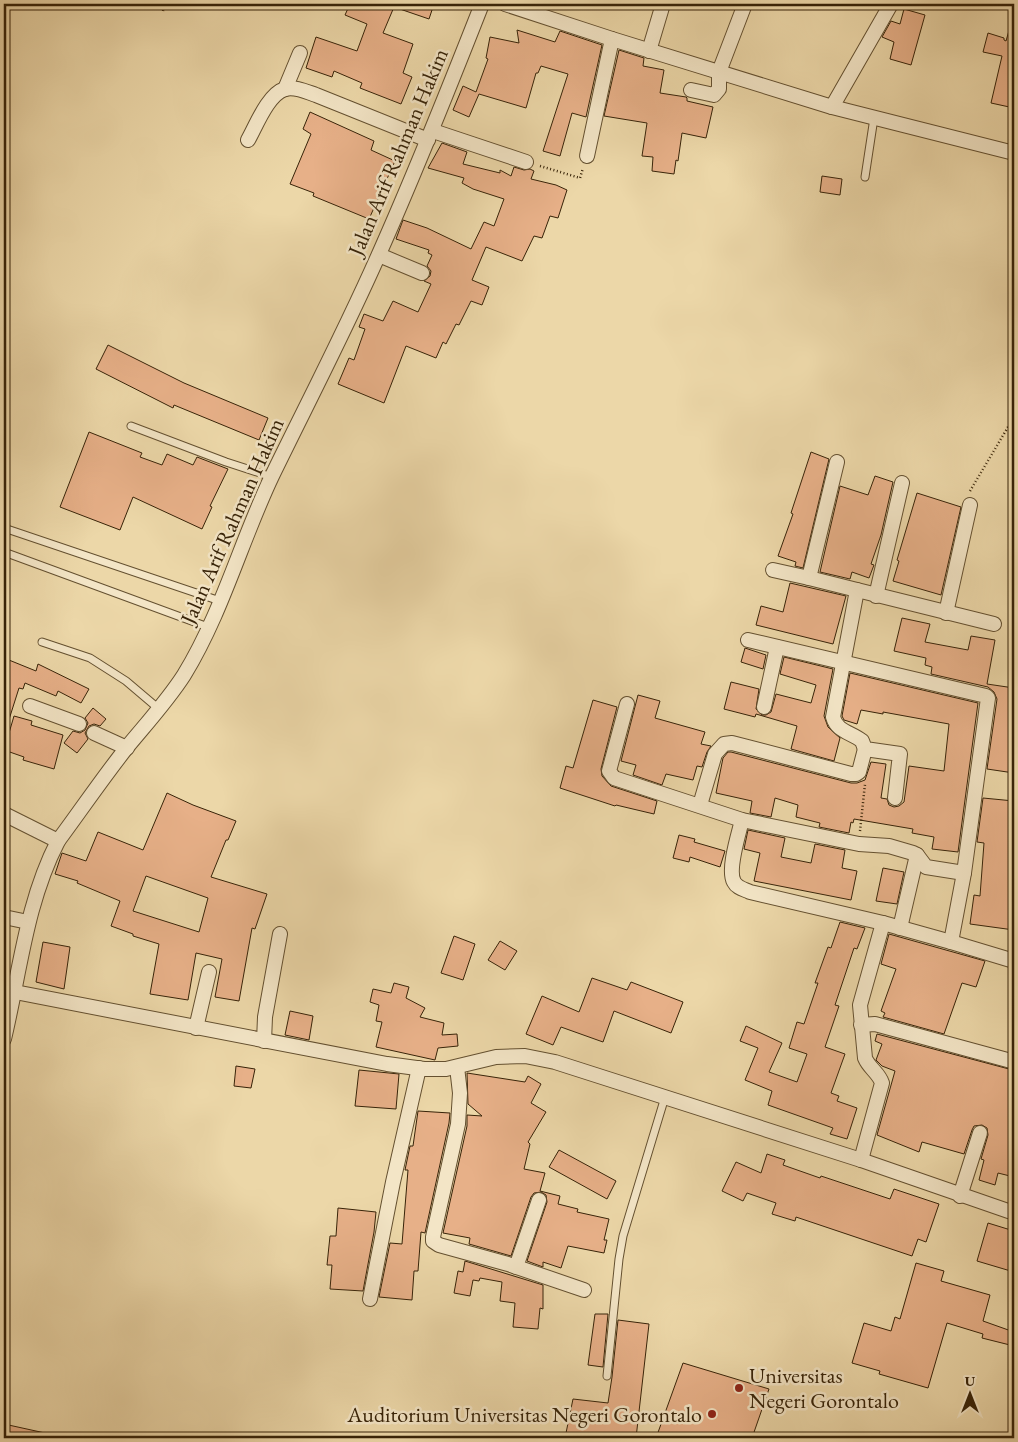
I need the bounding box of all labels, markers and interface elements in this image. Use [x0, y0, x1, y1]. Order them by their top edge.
street label: Jalan Arif Rahman Hakim [340, 44, 455, 262]
street label: Jalan Arif Rahman Hakim [173, 413, 291, 631]
place label: Universitas Negeri Gorontalo [749, 1361, 899, 1415]
north arrow [946, 1370, 996, 1420]
text: U [965, 1372, 976, 1390]
marker: Universitas Negeri Gorontalo [733, 1382, 745, 1394]
place label: Auditorium Universitas Negeri Gorontalo [346, 1400, 702, 1429]
marker: Auditorium Universitas Negeri Gorontalo [706, 1408, 718, 1420]

